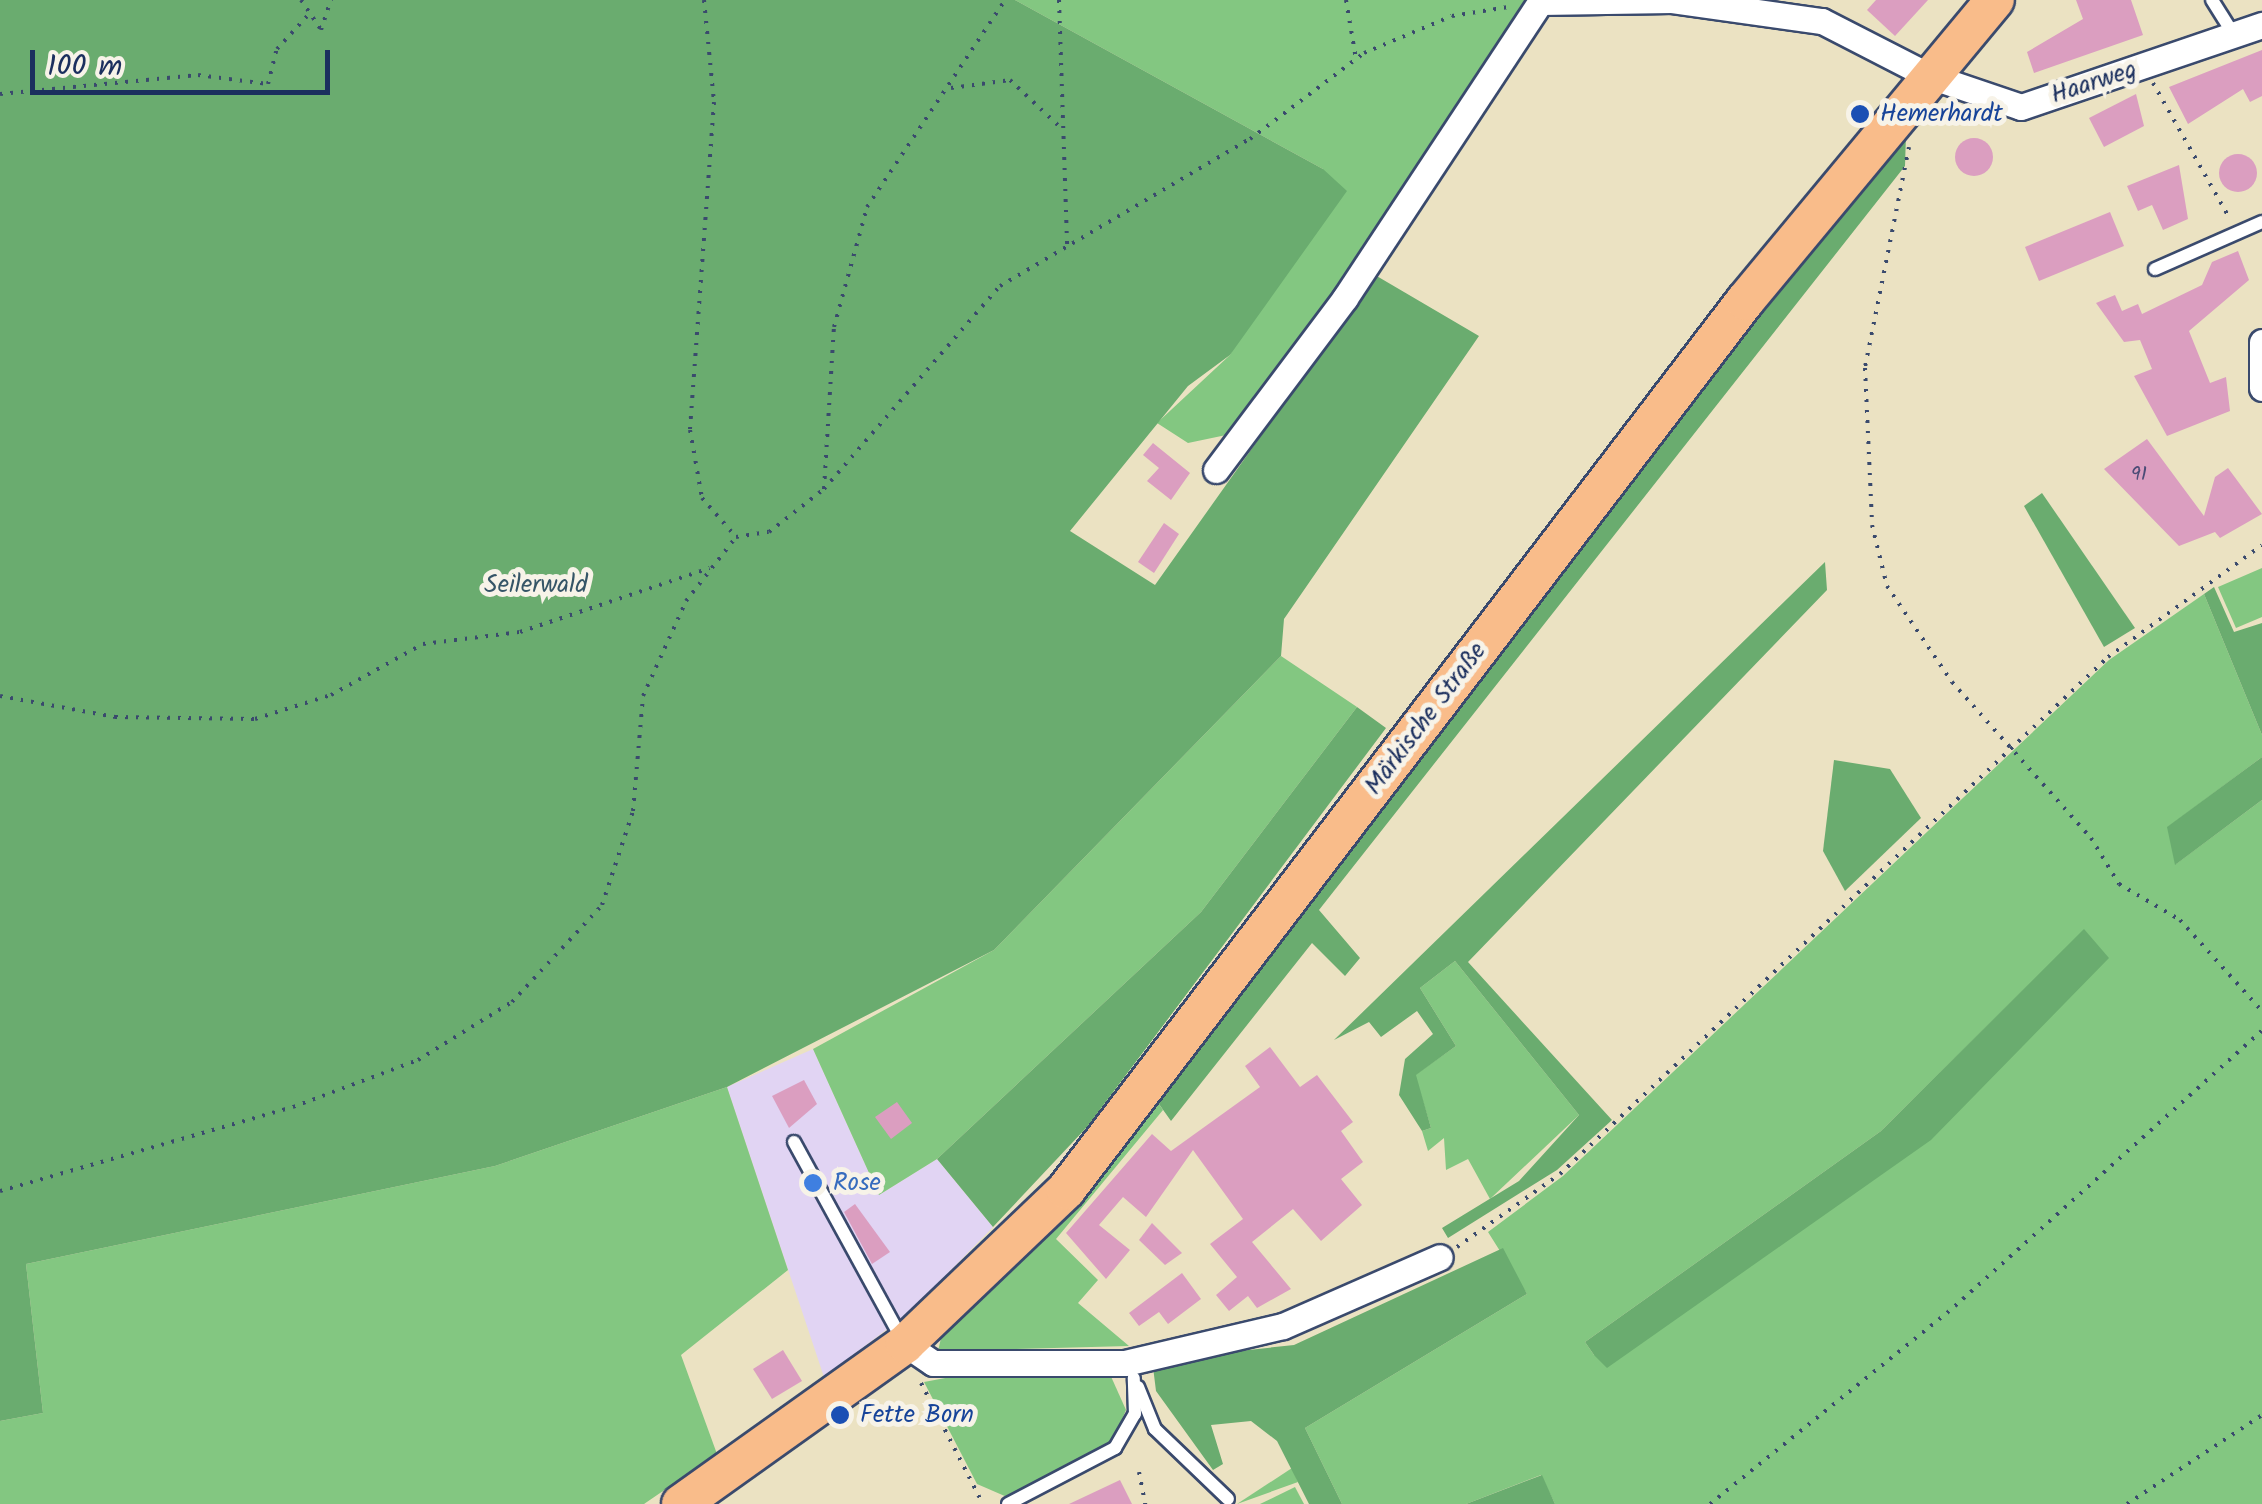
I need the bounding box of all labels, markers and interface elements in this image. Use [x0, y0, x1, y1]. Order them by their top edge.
scale bar [35, 30, 335, 92]
text: 100 m [47, 43, 122, 91]
street label: Haarweg [2047, 55, 2141, 111]
place label: Hemerhardt [1880, 99, 2003, 129]
marker: Hemerhardt [1849, 103, 1871, 125]
house number: 91 [2131, 463, 2147, 487]
park label: Seilerwald [484, 570, 588, 600]
street label: Märkische Straße [1359, 637, 1493, 801]
place label: Rose [833, 1168, 881, 1198]
marker: Rose [802, 1172, 824, 1194]
place label: Fette Born [860, 1400, 974, 1430]
marker: Fette Born [829, 1404, 851, 1426]

